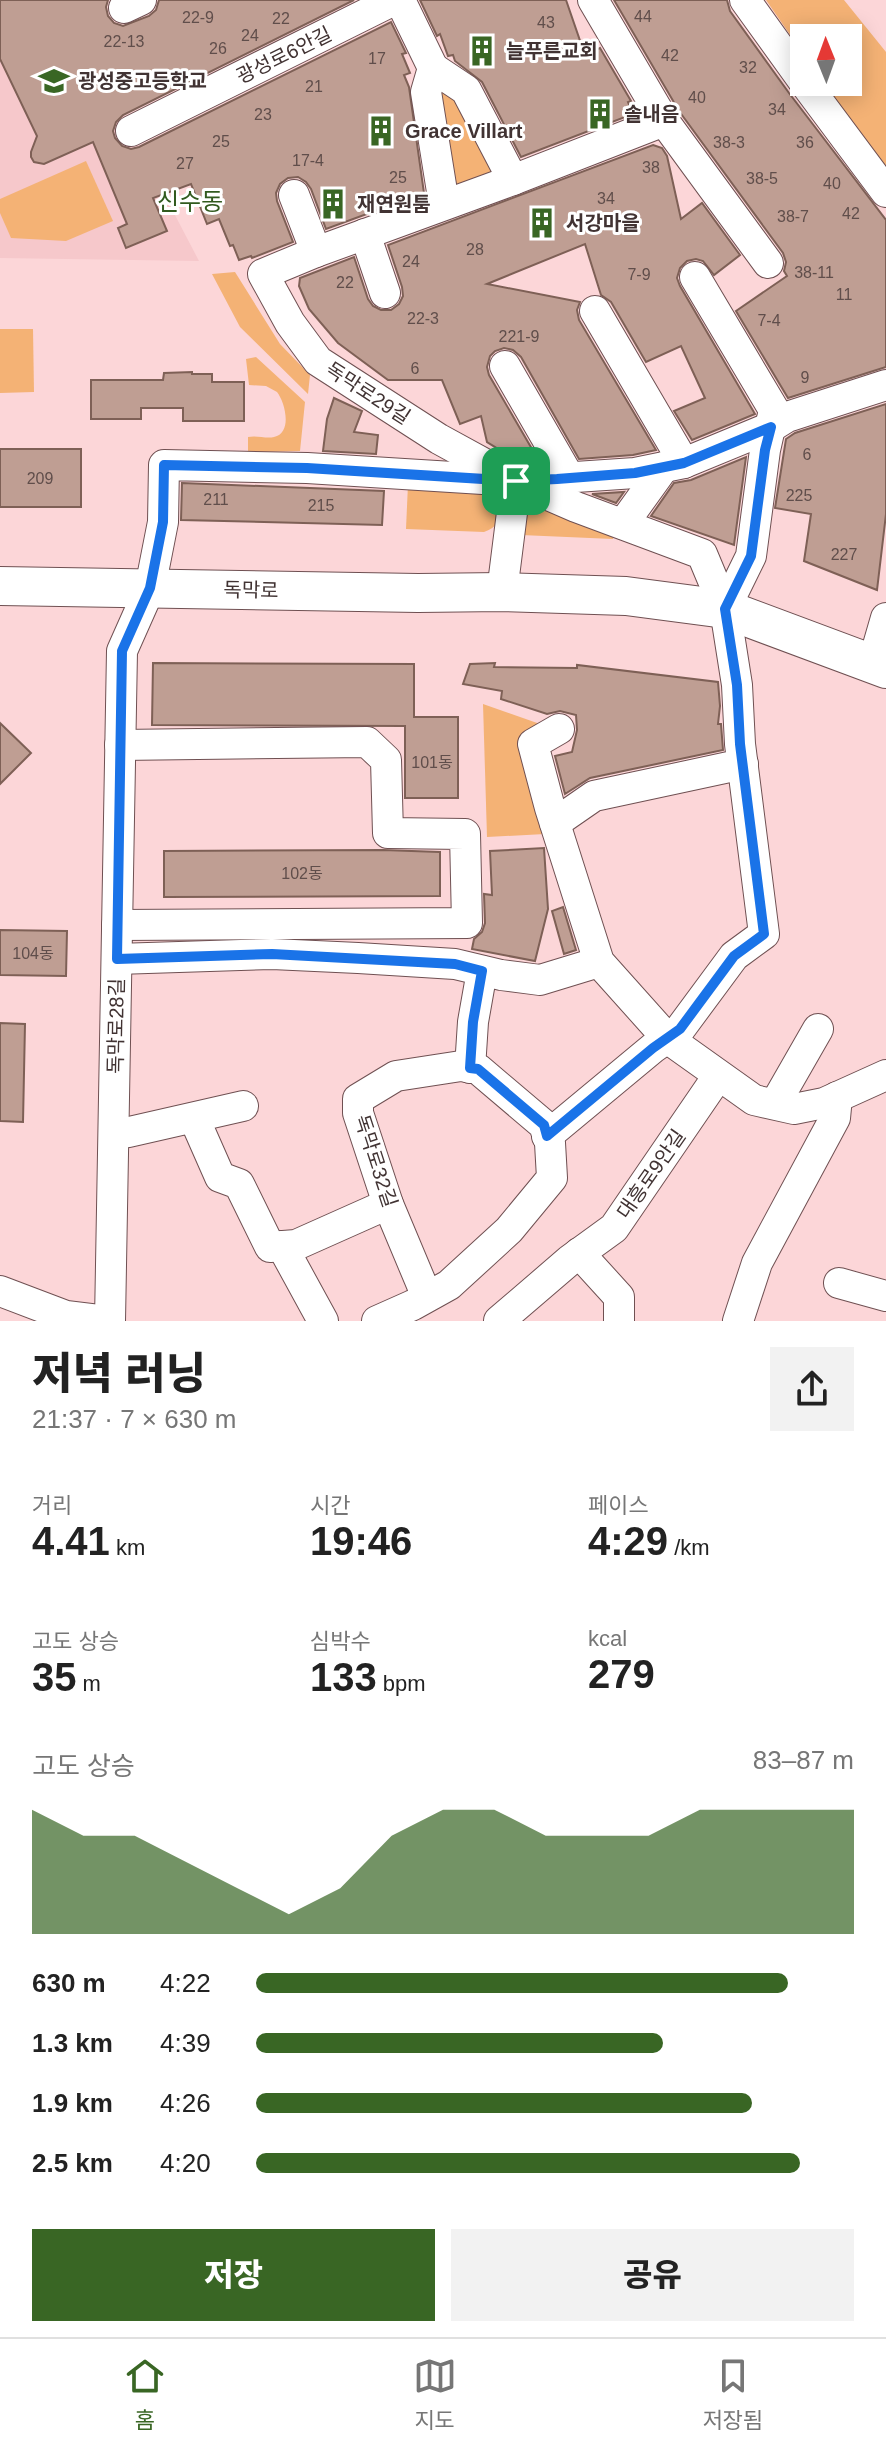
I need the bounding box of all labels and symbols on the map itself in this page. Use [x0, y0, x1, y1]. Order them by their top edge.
house number: 44 [634, 8, 652, 25]
house number: 22-9 [182, 9, 214, 26]
house number: 22 [272, 10, 290, 27]
house number: 43 [537, 14, 555, 31]
street label: 광성로6안길 [233, 23, 335, 87]
north arrow [790, 24, 862, 96]
house number: 24 [241, 27, 259, 44]
house number: 22-13 [104, 33, 145, 50]
building icon: 늘푸른교회 [465, 34, 499, 68]
house number: 26 [209, 40, 227, 57]
place label: 늘푸른교회 [506, 40, 598, 62]
house number: 42 [661, 47, 679, 64]
house number: 17 [368, 50, 386, 67]
house number: 32 [739, 59, 757, 76]
school or university icon: 광성중고등학교 [37, 64, 71, 98]
place label: 광성중고등학교 [78, 70, 207, 92]
house number: 21 [305, 78, 323, 95]
house number: 40 [688, 89, 706, 106]
building icon: 솔내음 [583, 97, 617, 131]
house number: 34 [768, 101, 786, 118]
place label: 솔내음 [624, 103, 679, 125]
house number: 23 [254, 106, 272, 123]
building icon: Grace Villart [364, 114, 398, 148]
place label: Grace Villart [405, 120, 523, 142]
house number: 25 [212, 133, 230, 150]
house number: 38-3 [713, 134, 745, 151]
house number: 36 [796, 134, 814, 151]
house number: 17-4 [292, 152, 324, 169]
house number: 27 [176, 155, 194, 172]
house number: 38 [642, 159, 660, 176]
house number: 25 [389, 169, 407, 186]
house number: 38-5 [746, 170, 778, 187]
house number: 40 [823, 175, 841, 192]
building icon: 재연원툼 [316, 187, 350, 221]
district label: 신수동 [157, 188, 223, 215]
house number: 34 [597, 190, 615, 207]
place label: 재연원툼 [357, 193, 431, 215]
house number: 42 [842, 205, 860, 222]
building icon: 서강마을 [525, 206, 559, 240]
house number: 38-7 [777, 208, 809, 225]
place label: 서강마을 [566, 212, 640, 234]
house number: 28 [466, 241, 484, 258]
house number: 24 [402, 253, 420, 270]
house number: 38-11 [794, 264, 834, 281]
house number: 7-9 [627, 266, 651, 283]
house number: 22 [336, 274, 354, 291]
house number: 11 [836, 286, 852, 303]
house number: 22-3 [407, 310, 439, 327]
house number: 7-4 [757, 312, 781, 329]
house number: 221-9 [499, 328, 540, 345]
street label: 독막로29길 [322, 358, 414, 428]
house number: 6 [411, 360, 420, 377]
house number: 9 [801, 369, 810, 386]
house number: 6 [803, 446, 812, 463]
pin [482, 447, 550, 515]
house number: 209 [27, 470, 53, 487]
house number: 225 [786, 487, 812, 504]
house number: 211 [203, 491, 229, 508]
house number: 215 [308, 497, 334, 514]
house number: 227 [831, 546, 857, 563]
street label: 독막로 [223, 579, 279, 601]
house number: 101동 [411, 754, 453, 771]
house number: 102동 [281, 865, 323, 882]
house number: 104동 [12, 945, 54, 962]
street label: 독막로28길 [104, 978, 128, 1074]
street label: 독막로32길 [351, 1112, 401, 1210]
street label: 대흥로9안길 [612, 1125, 690, 1223]

